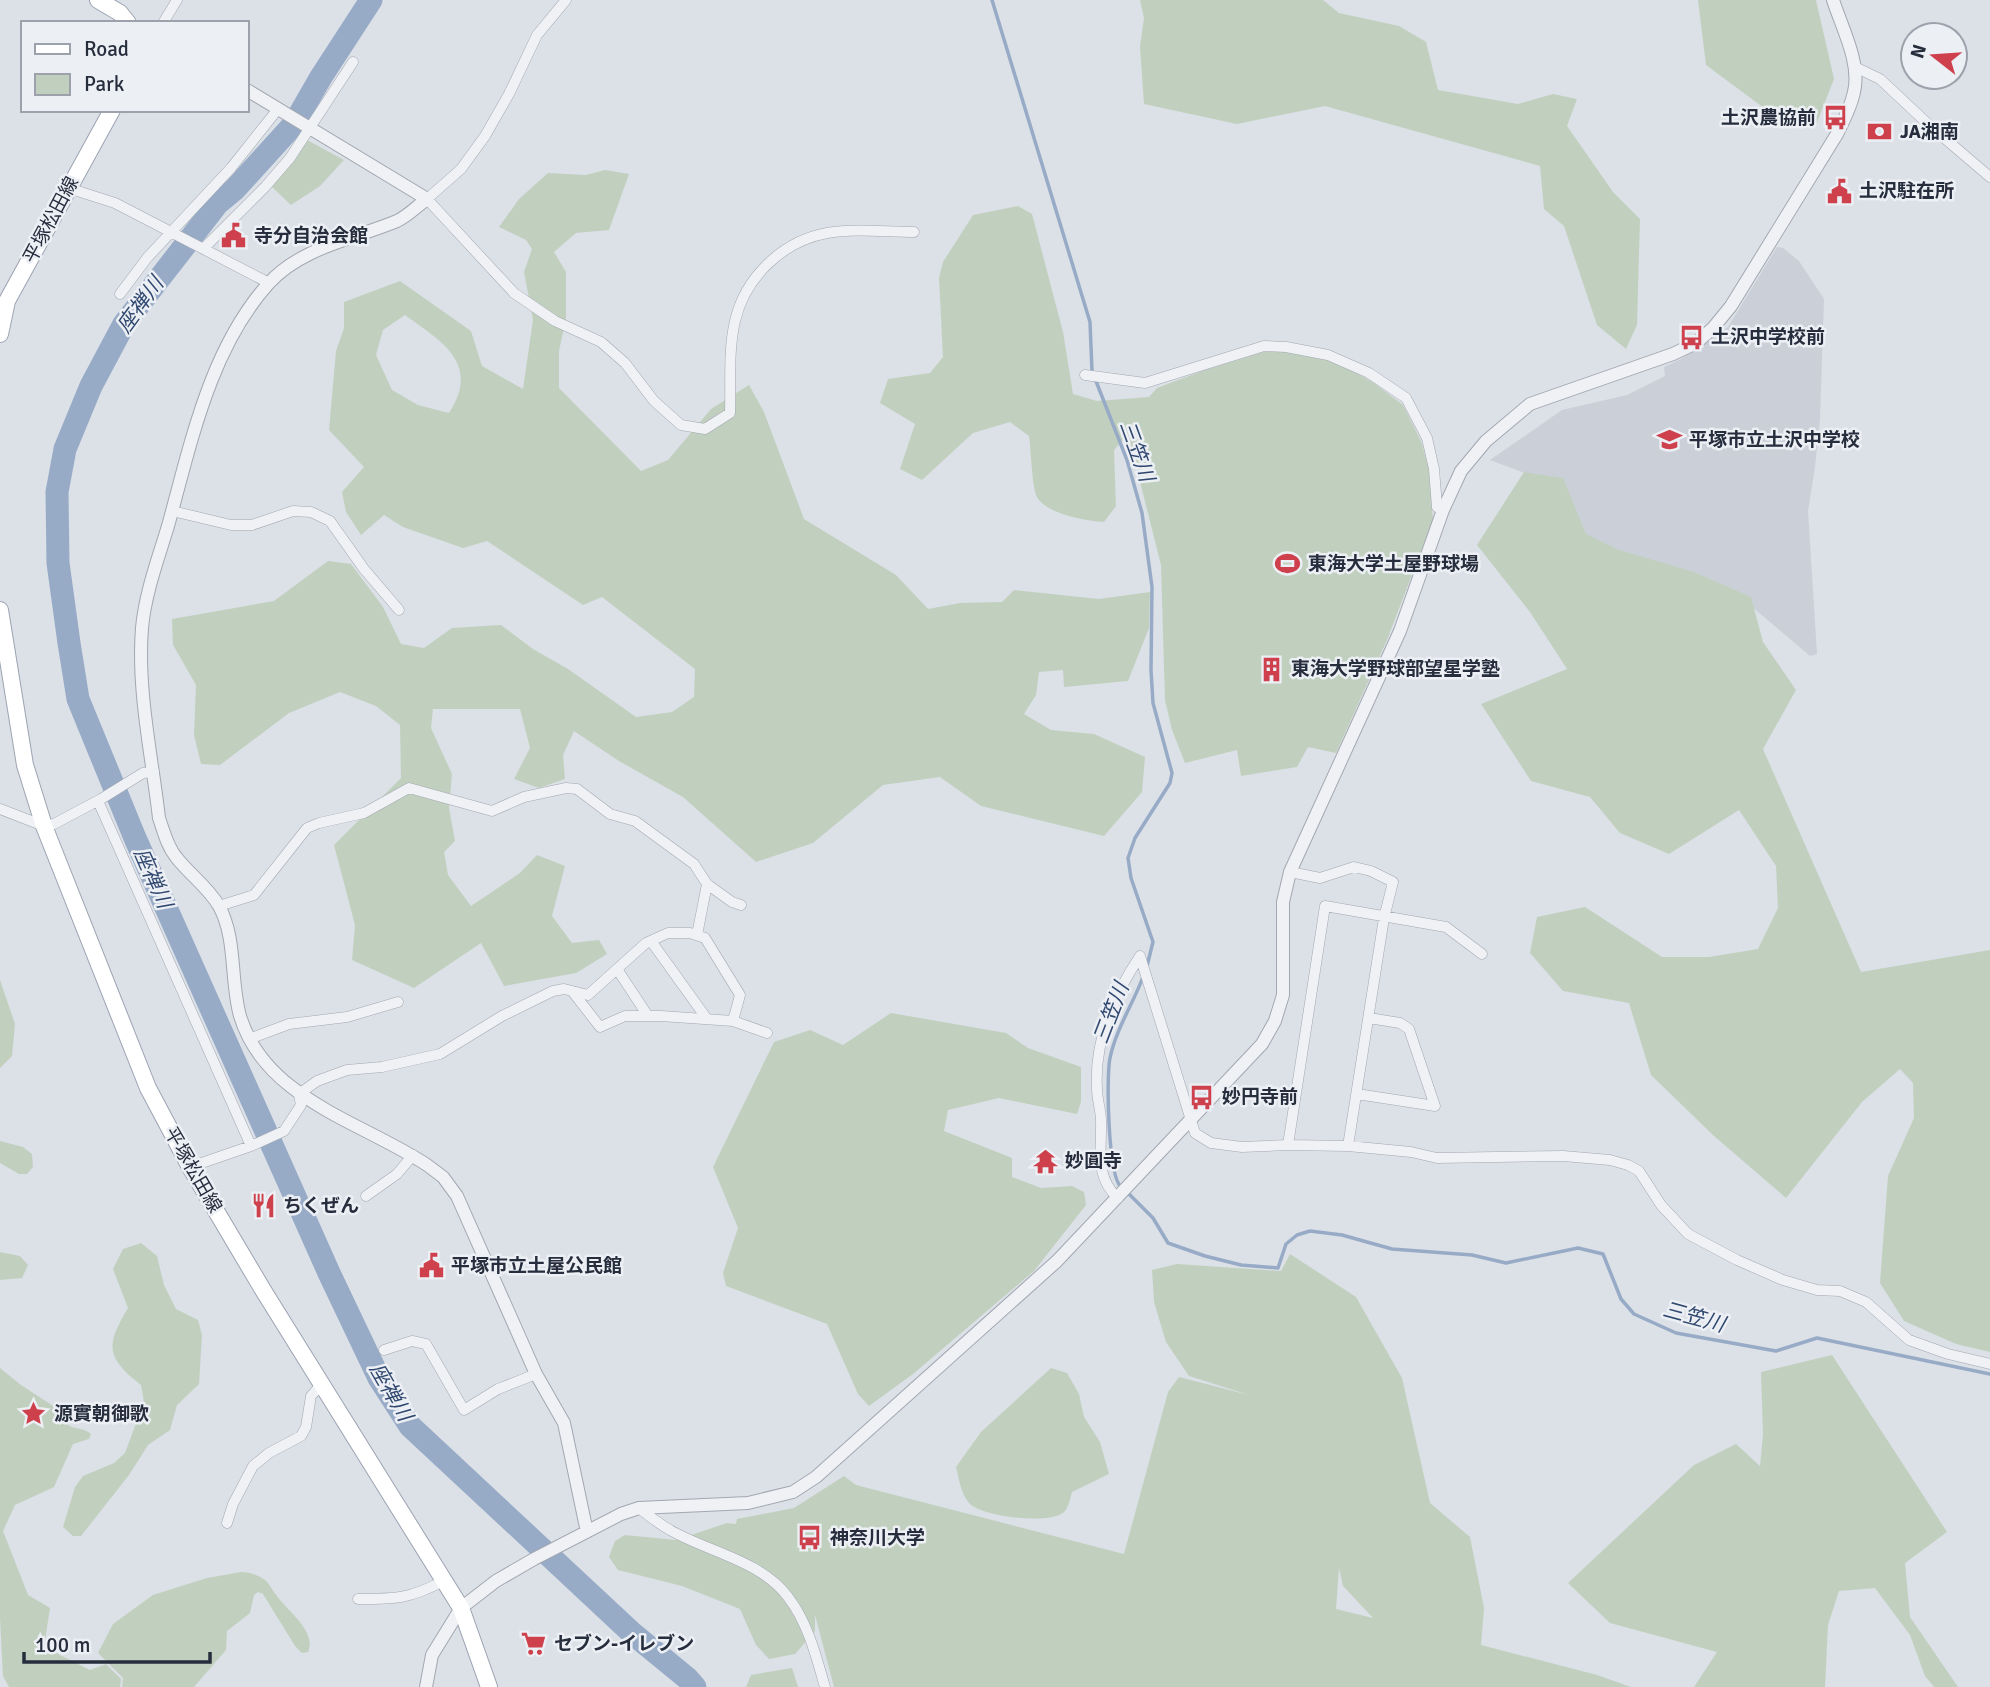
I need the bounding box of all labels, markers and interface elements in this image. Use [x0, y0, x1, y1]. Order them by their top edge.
legend [21, 21, 248, 112]
north arrow [1899, 21, 1969, 91]
text: Road [84, 36, 129, 62]
text: N [1905, 41, 1932, 61]
text: Park [84, 71, 125, 97]
bus stop icon: 土沢農協前 [1822, 104, 1850, 132]
place label: 土沢農協前 [1721, 106, 1816, 130]
bank icon: JA湘南 [1866, 118, 1894, 146]
place label: JA湘南 [1900, 120, 1959, 144]
street label: 平塚松田線 [18, 172, 84, 268]
public building icon: 土沢駐在所 [1825, 177, 1853, 205]
place label: 土沢駐在所 [1859, 179, 1954, 203]
public building icon: 寺分自治会館 [220, 222, 248, 250]
place label: 寺分自治会館 [254, 224, 368, 248]
water label: 座禅川 [111, 270, 170, 338]
bus stop icon: 土沢中学校前 [1677, 323, 1705, 351]
place label: 土沢中学校前 [1711, 325, 1825, 349]
water label: 三笠川 [1114, 417, 1161, 487]
school or university icon: 平塚市立土沢中学校 [1655, 426, 1683, 454]
place label: 平塚市立土沢中学校 [1689, 428, 1860, 452]
sports icon: 東海大学土屋野球場 [1274, 550, 1302, 578]
place label: 東海大学土屋野球場 [1308, 552, 1479, 576]
building icon: 東海大学野球部望星学塾 [1257, 655, 1285, 683]
place label: 東海大学野球部望星学塾 [1291, 657, 1500, 681]
water label: 座禅川 [128, 844, 179, 914]
water label: 三笠川 [1088, 977, 1135, 1047]
bus stop icon: 妙円寺前 [1188, 1083, 1216, 1111]
place label: 妙円寺前 [1222, 1085, 1298, 1109]
street label: 平塚松田線 [159, 1123, 227, 1217]
temple icon: 妙圓寺 [1031, 1147, 1059, 1175]
place label: 妙圓寺 [1065, 1149, 1122, 1173]
restaurant icon: ちくぜん [249, 1192, 277, 1220]
place label: ちくぜん [283, 1194, 359, 1218]
public building icon: 平塚市立土屋公民館 [417, 1252, 445, 1280]
place label: 平塚市立土屋公民館 [451, 1254, 622, 1278]
water label: 三笠川 [1660, 1296, 1730, 1338]
water label: 座禅川 [364, 1358, 419, 1428]
place icon: 源實朝御歌 [20, 1400, 48, 1428]
place label: 源實朝御歌 [54, 1402, 149, 1426]
bus stop icon: 神奈川大学 [796, 1524, 824, 1552]
place label: 神奈川大学 [830, 1526, 925, 1550]
scale bar [24, 1620, 210, 1664]
supermarket icon: セブン-イレブン [520, 1630, 548, 1658]
text: 100 m [35, 1632, 90, 1658]
place label: セブン-イレブン [554, 1632, 694, 1656]

